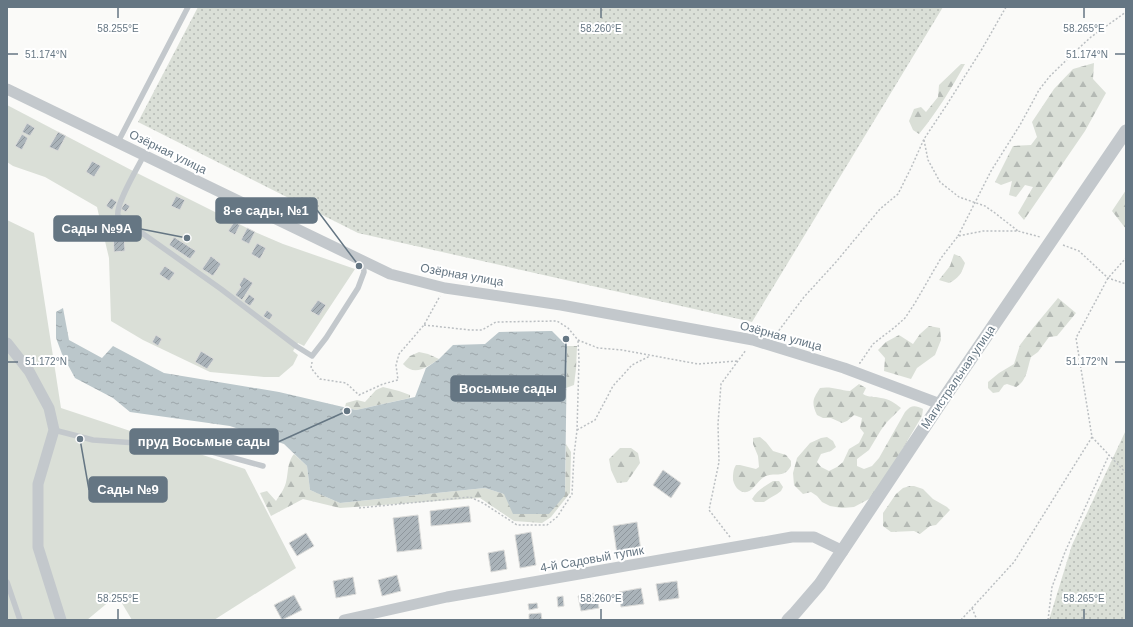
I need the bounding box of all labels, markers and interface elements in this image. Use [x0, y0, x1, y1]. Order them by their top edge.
text: 58.255°E [97, 23, 139, 34]
text: 58.260°E [580, 23, 622, 34]
text: 58.265°E [1063, 23, 1105, 34]
text: 51.174°N [25, 49, 67, 60]
text: 51.174°N [1066, 49, 1108, 60]
street label: Озёрная улица [127, 127, 209, 177]
callout: 8-е сады, №1 [216, 198, 317, 223]
text: 8-е сады, №1 [223, 203, 309, 218]
callout: Сады №9А [54, 216, 141, 241]
text: Сады №9А [62, 221, 133, 236]
street label: Озёрная улица [419, 261, 505, 289]
street label: Озёрная улица [738, 318, 824, 354]
street label: Магистральная улица [918, 322, 998, 432]
text: 51.172°N [25, 356, 67, 367]
text: 51.172°N [1066, 356, 1108, 367]
callout: Восьмые сады [451, 376, 565, 401]
text: Восьмые сады [459, 381, 557, 396]
callout: пруд Восьмые сады [130, 429, 278, 454]
text: пруд Восьмые сады [138, 434, 270, 449]
callout: Сады №9 [89, 477, 167, 502]
text: Сады №9 [97, 482, 159, 497]
street label: 4-й Садовый тупик [539, 543, 646, 575]
text: 58.255°E [97, 593, 139, 604]
text: 58.260°E [580, 593, 622, 604]
text: 58.265°E [1063, 593, 1105, 604]

